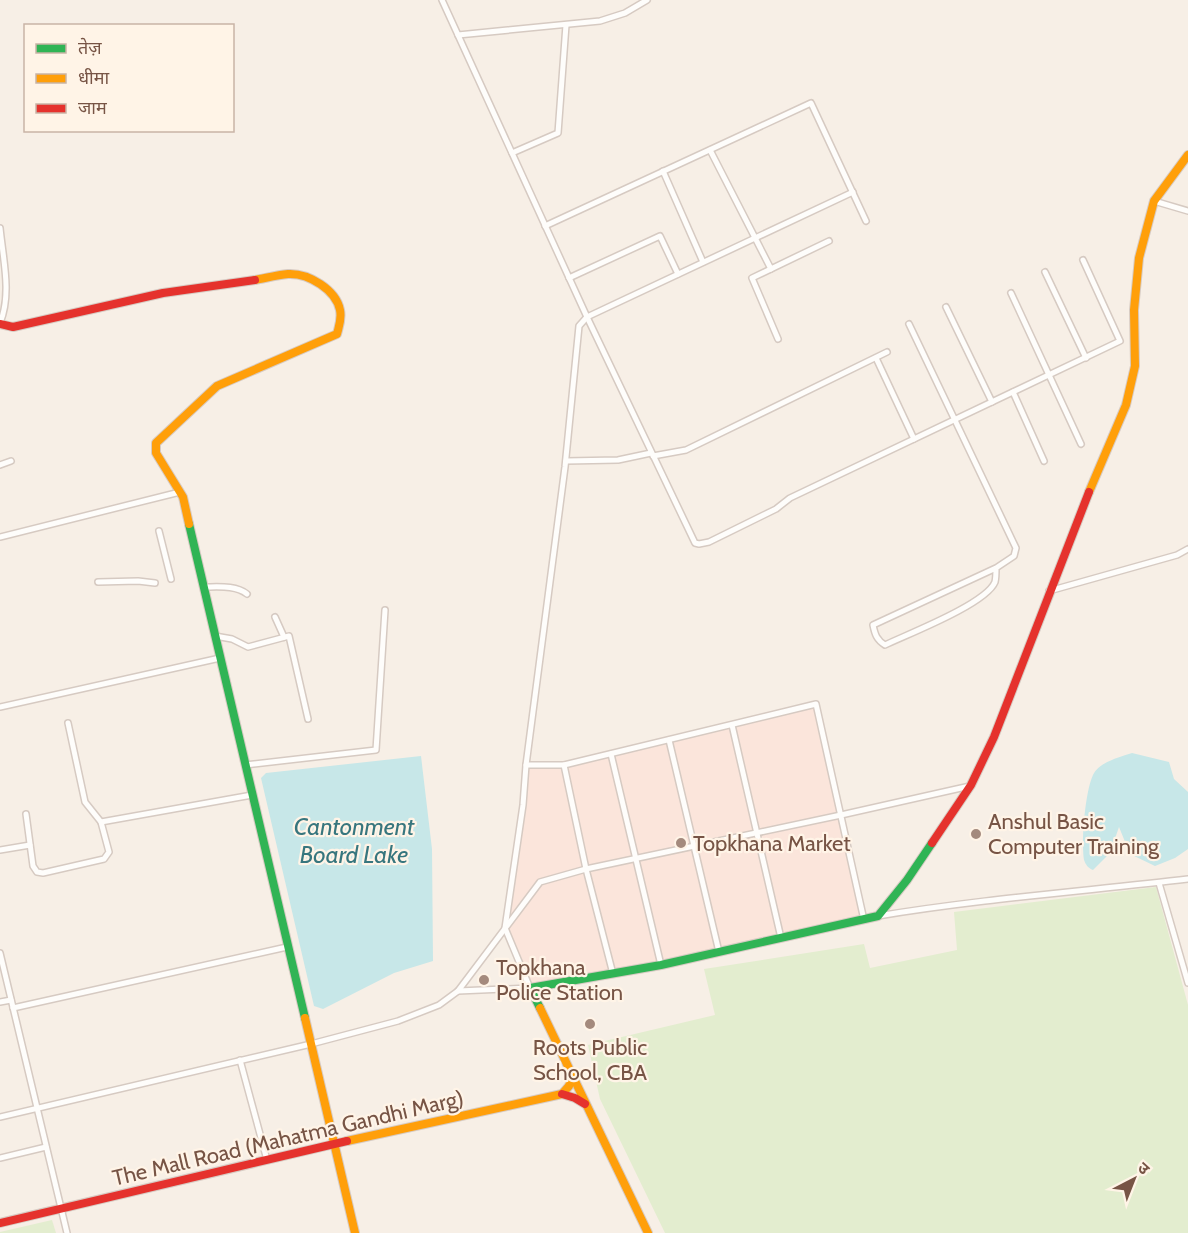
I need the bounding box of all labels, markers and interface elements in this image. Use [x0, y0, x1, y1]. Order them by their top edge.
legend [24, 24, 234, 132]
text: तेज़ [78, 37, 102, 59]
text: धीमा [78, 67, 109, 89]
text: जाम [78, 97, 108, 119]
place label: Anshul Basic Computer Training [988, 808, 1160, 860]
water label: Cantonment Board Lake [294, 812, 415, 869]
marker: Anshul Basic Computer Training [969, 827, 983, 841]
place label: Topkhana Market [693, 830, 851, 857]
marker: Topkhana Market [674, 836, 688, 850]
place label: Topkhana Police Station [496, 954, 623, 1006]
marker: Topkhana Police Station [477, 973, 491, 987]
marker: Roots Public School, CBA [583, 1017, 597, 1031]
place label: Roots Public School, CBA [533, 1034, 647, 1086]
street label: The Mall Road (Mahatma Gandhi Marg) [110, 1084, 466, 1192]
north arrow [1104, 1149, 1164, 1209]
text: उ [1134, 1158, 1154, 1179]

